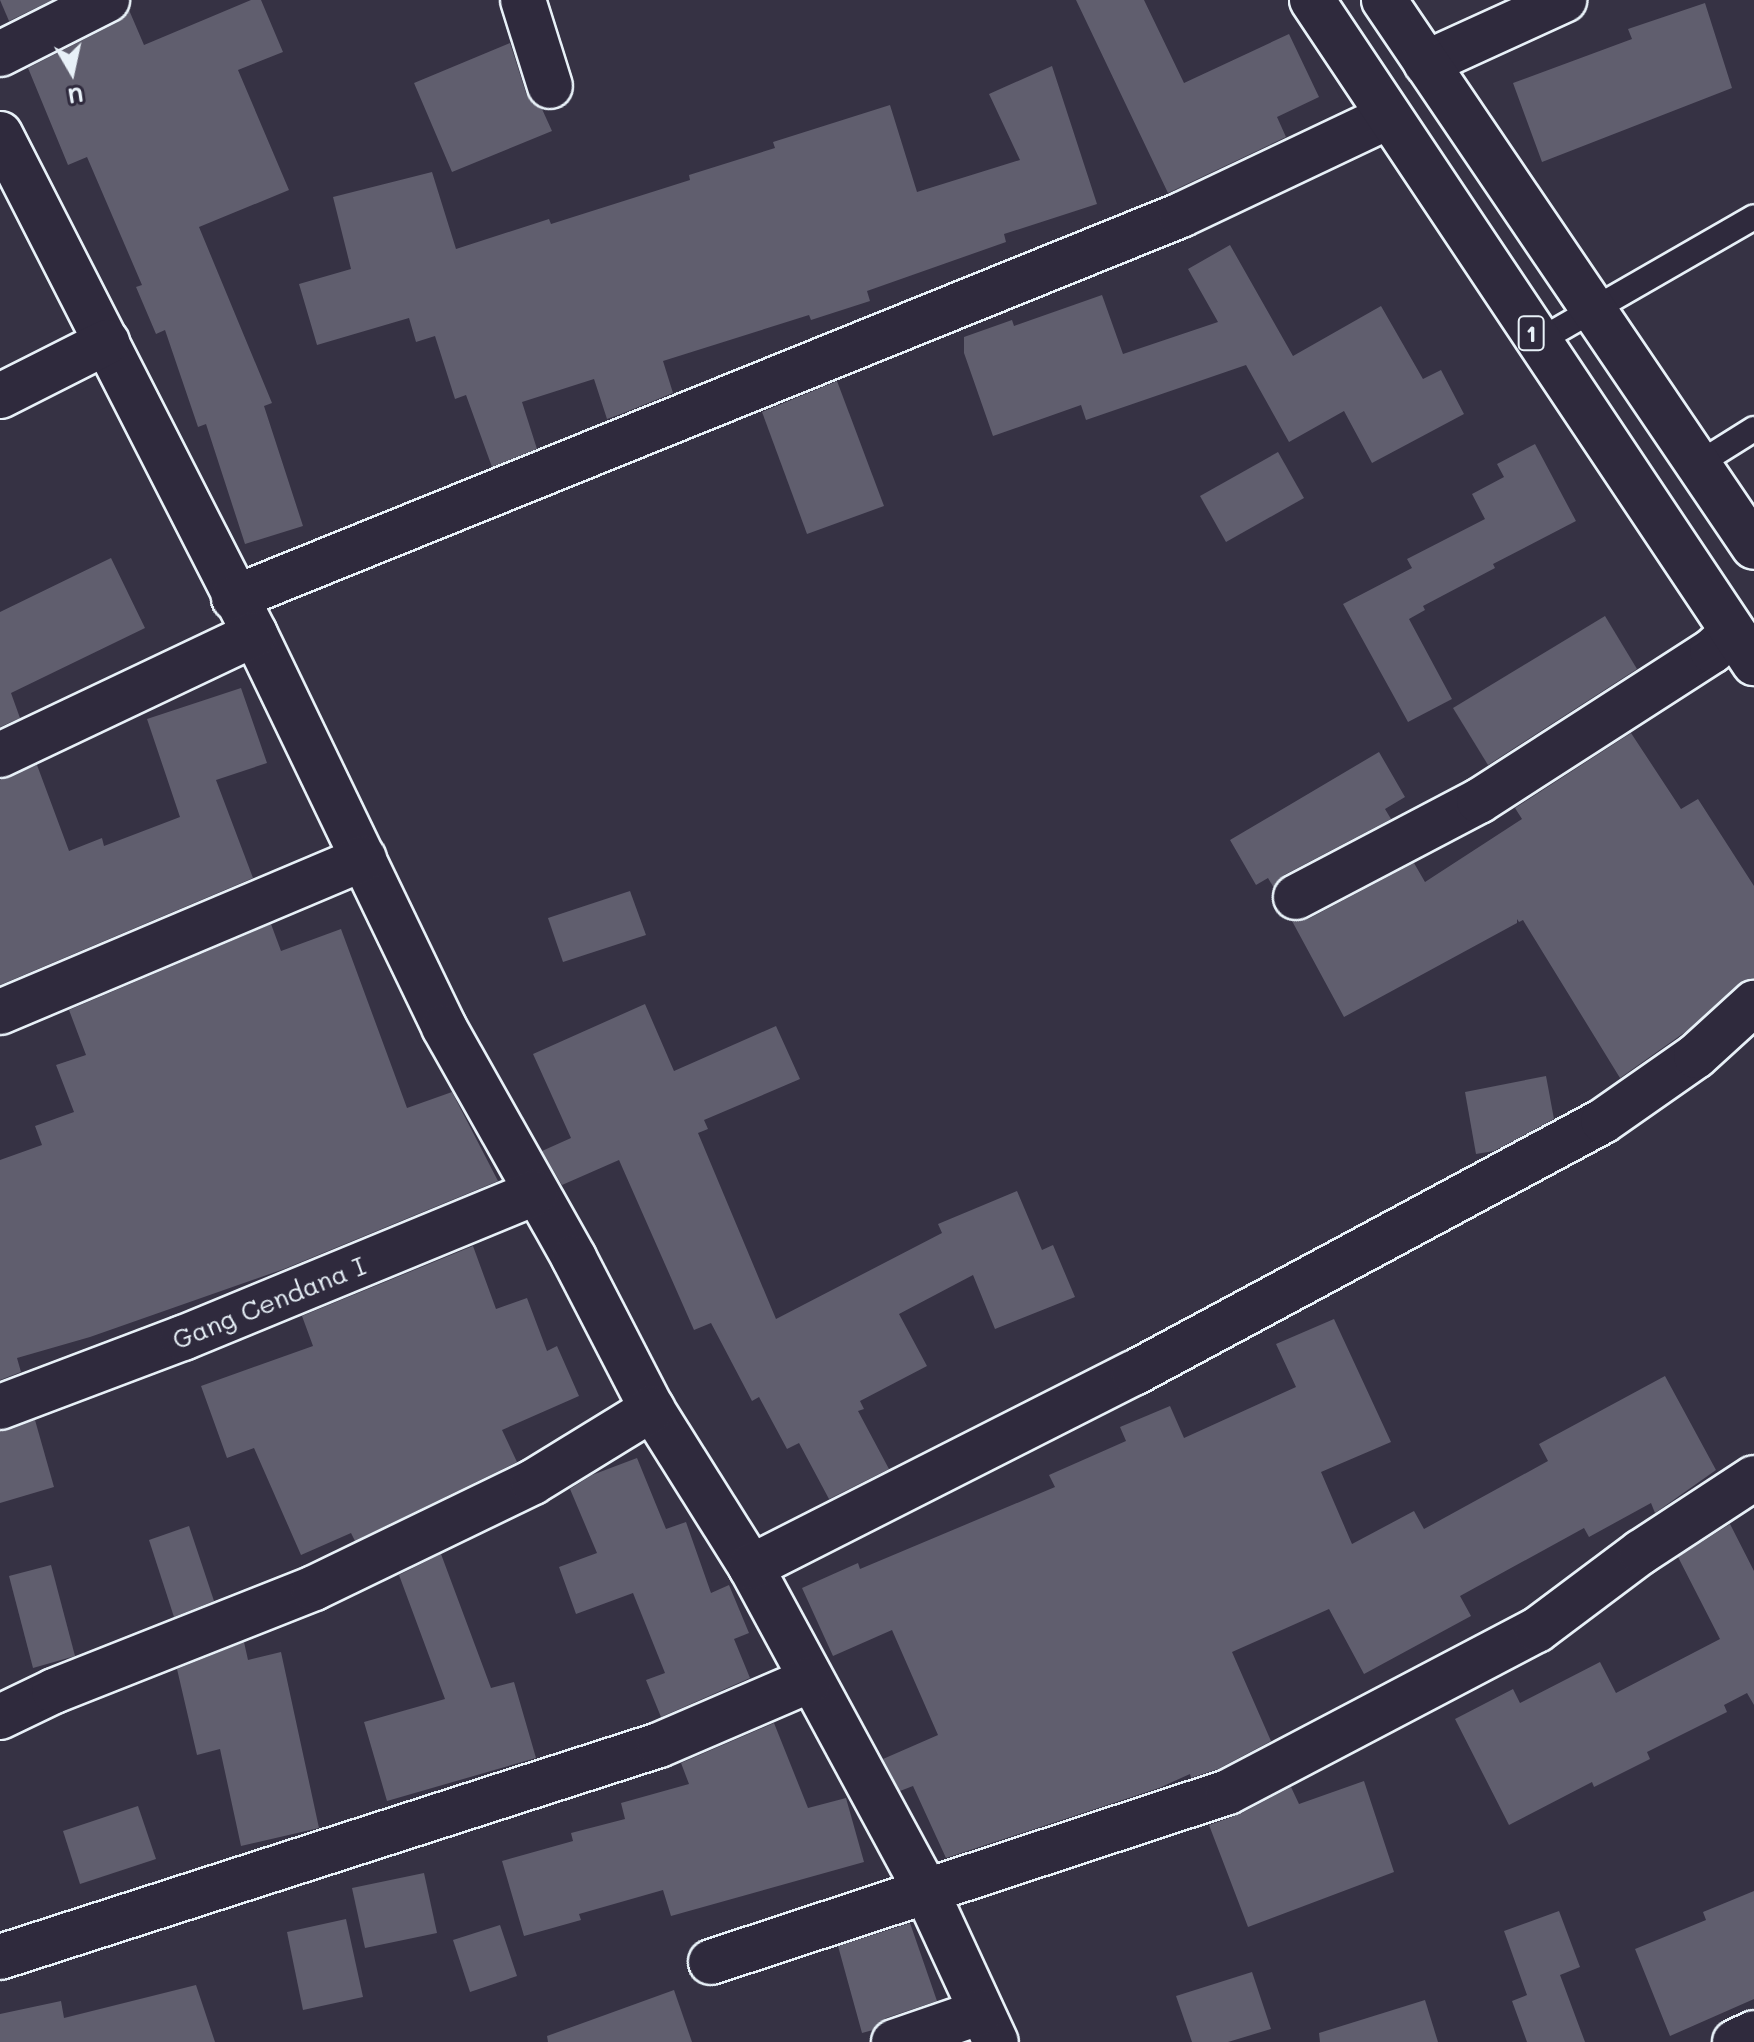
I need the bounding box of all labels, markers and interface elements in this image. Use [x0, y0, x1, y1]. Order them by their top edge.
north arrow [32, 32, 112, 112]
text: U [66, 81, 86, 112]
road number: 1 [1517, 313, 1545, 353]
street label: Gang Cendana I [168, 1250, 370, 1356]

